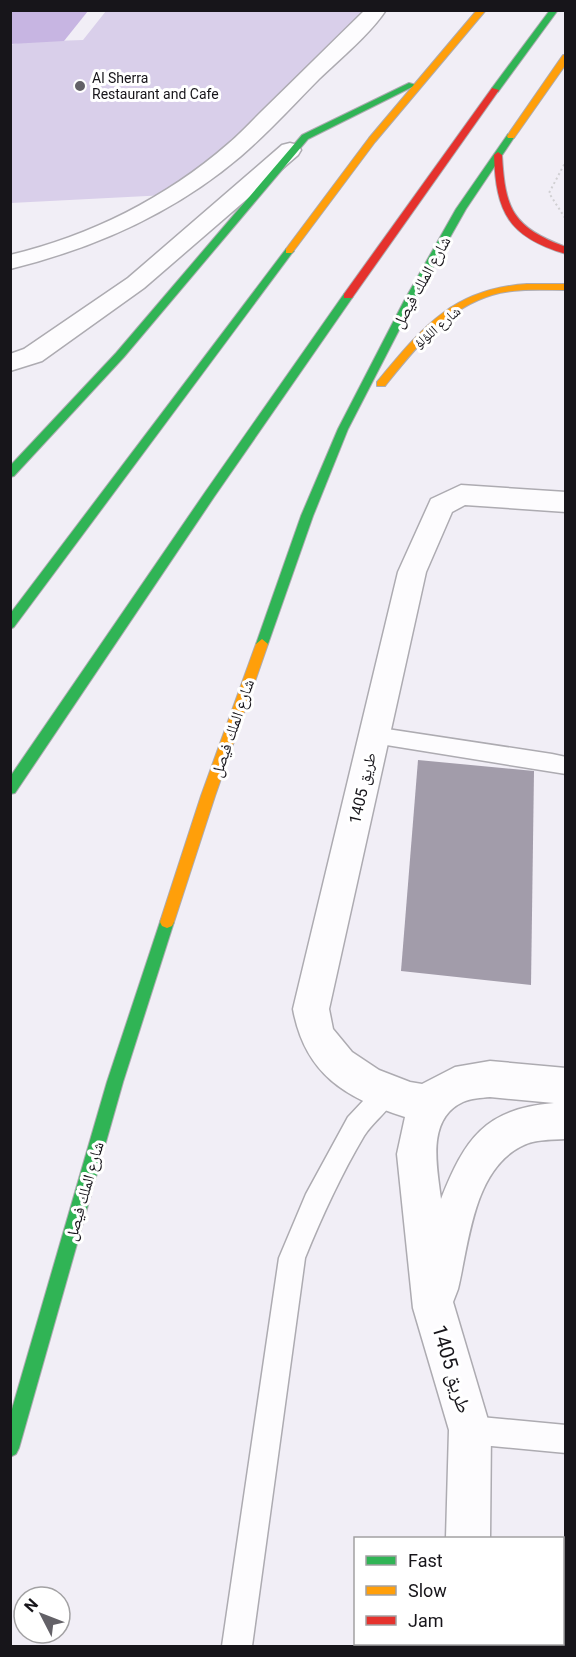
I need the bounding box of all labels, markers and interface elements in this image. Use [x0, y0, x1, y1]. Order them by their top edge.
place label: Al Sherra Restaurant and Cafe [92, 70, 219, 102]
marker: Al Sherra Restaurant and Cafe [73, 79, 87, 93]
street label: شارع الملك فيصل [388, 233, 455, 332]
street label: شارع اللؤلؤ [410, 303, 465, 353]
street label: شارع الملك فيصل [207, 677, 259, 780]
street label: طريق 1405 [345, 751, 381, 826]
street label: شارع الملك فيصل [61, 1139, 109, 1243]
street label: طريق 1405 [427, 1322, 477, 1416]
legend [354, 1537, 564, 1645]
text: Fast [408, 1550, 443, 1571]
text: Slow [408, 1580, 447, 1601]
north arrow [12, 1585, 72, 1645]
text: N [20, 1595, 42, 1616]
text: Jam [408, 1610, 444, 1631]

